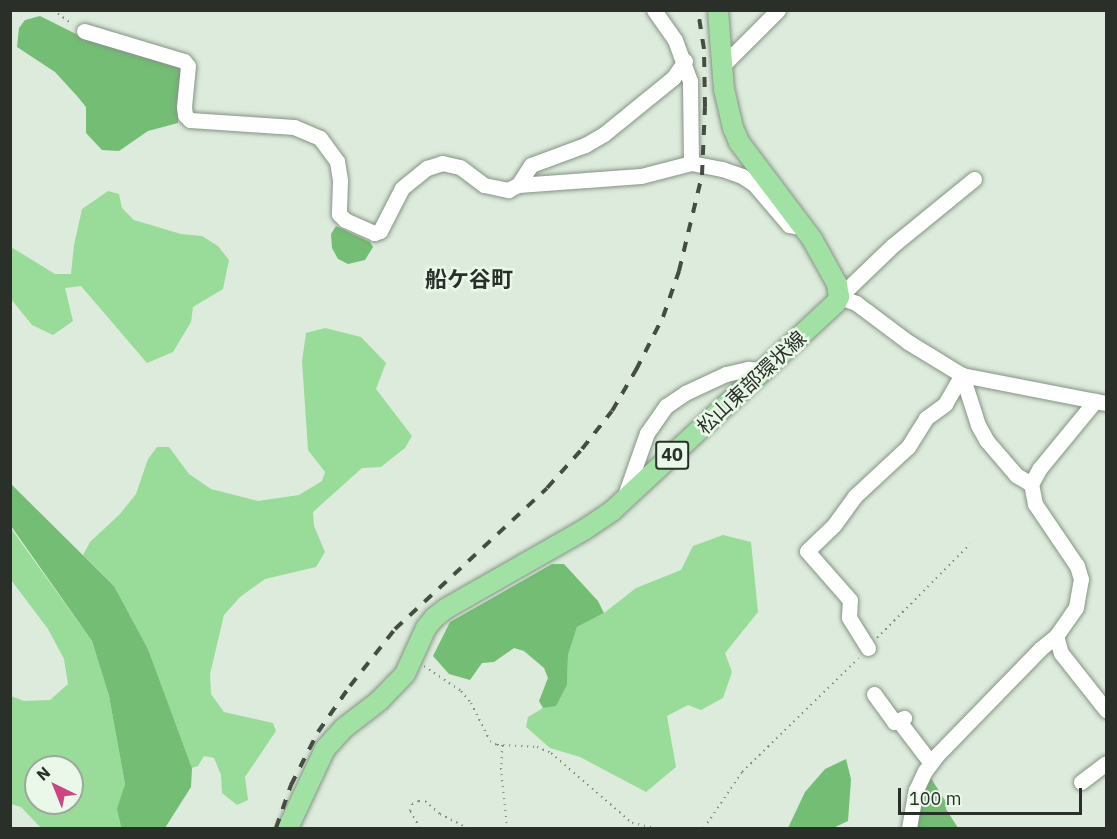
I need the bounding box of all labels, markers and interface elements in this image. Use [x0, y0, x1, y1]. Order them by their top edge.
district label: 船ケ谷町 [425, 266, 513, 292]
street label: 松山東部環状線 [692, 325, 810, 439]
road number: 40 [654, 440, 690, 470]
north arrow [24, 755, 84, 815]
text: N [32, 762, 54, 785]
scale bar [901, 776, 1086, 814]
text: 100 m [909, 787, 961, 810]

